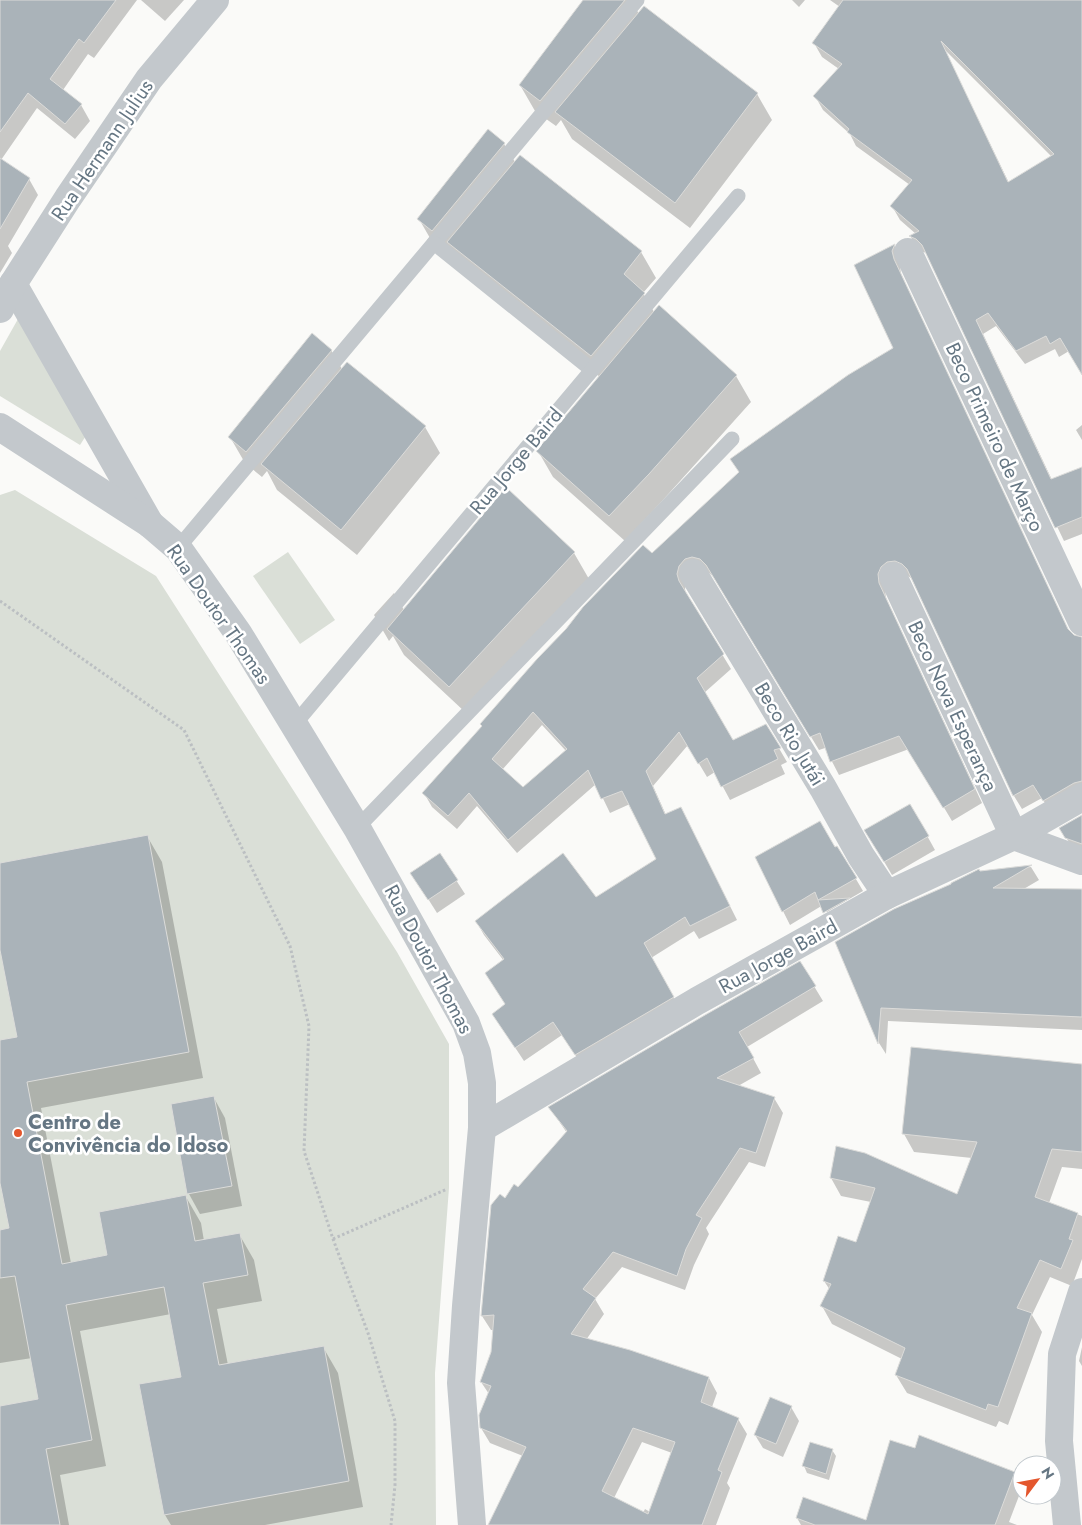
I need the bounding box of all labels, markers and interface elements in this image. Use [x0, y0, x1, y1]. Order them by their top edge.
street label: Rua Hermann Julius [44, 74, 160, 227]
street label: Beco Primeiro de Março [938, 338, 1051, 537]
street label: Rua Jorge Baird [463, 402, 570, 521]
street label: Rua Doutor Thomas [159, 538, 278, 690]
street label: Beco Nova Esperança [900, 616, 1005, 796]
street label: Beco Rio Jutái [747, 677, 832, 792]
street label: Rua Doutor Thomas [377, 880, 480, 1039]
street label: Rua Jorge Baird [714, 912, 843, 1001]
place label: Centro de Convivência do Idoso [28, 1108, 228, 1160]
marker: Centro de Convivência do Idoso [12, 1127, 24, 1139]
north arrow [1012, 1455, 1062, 1505]
text: N [1037, 1463, 1059, 1483]

